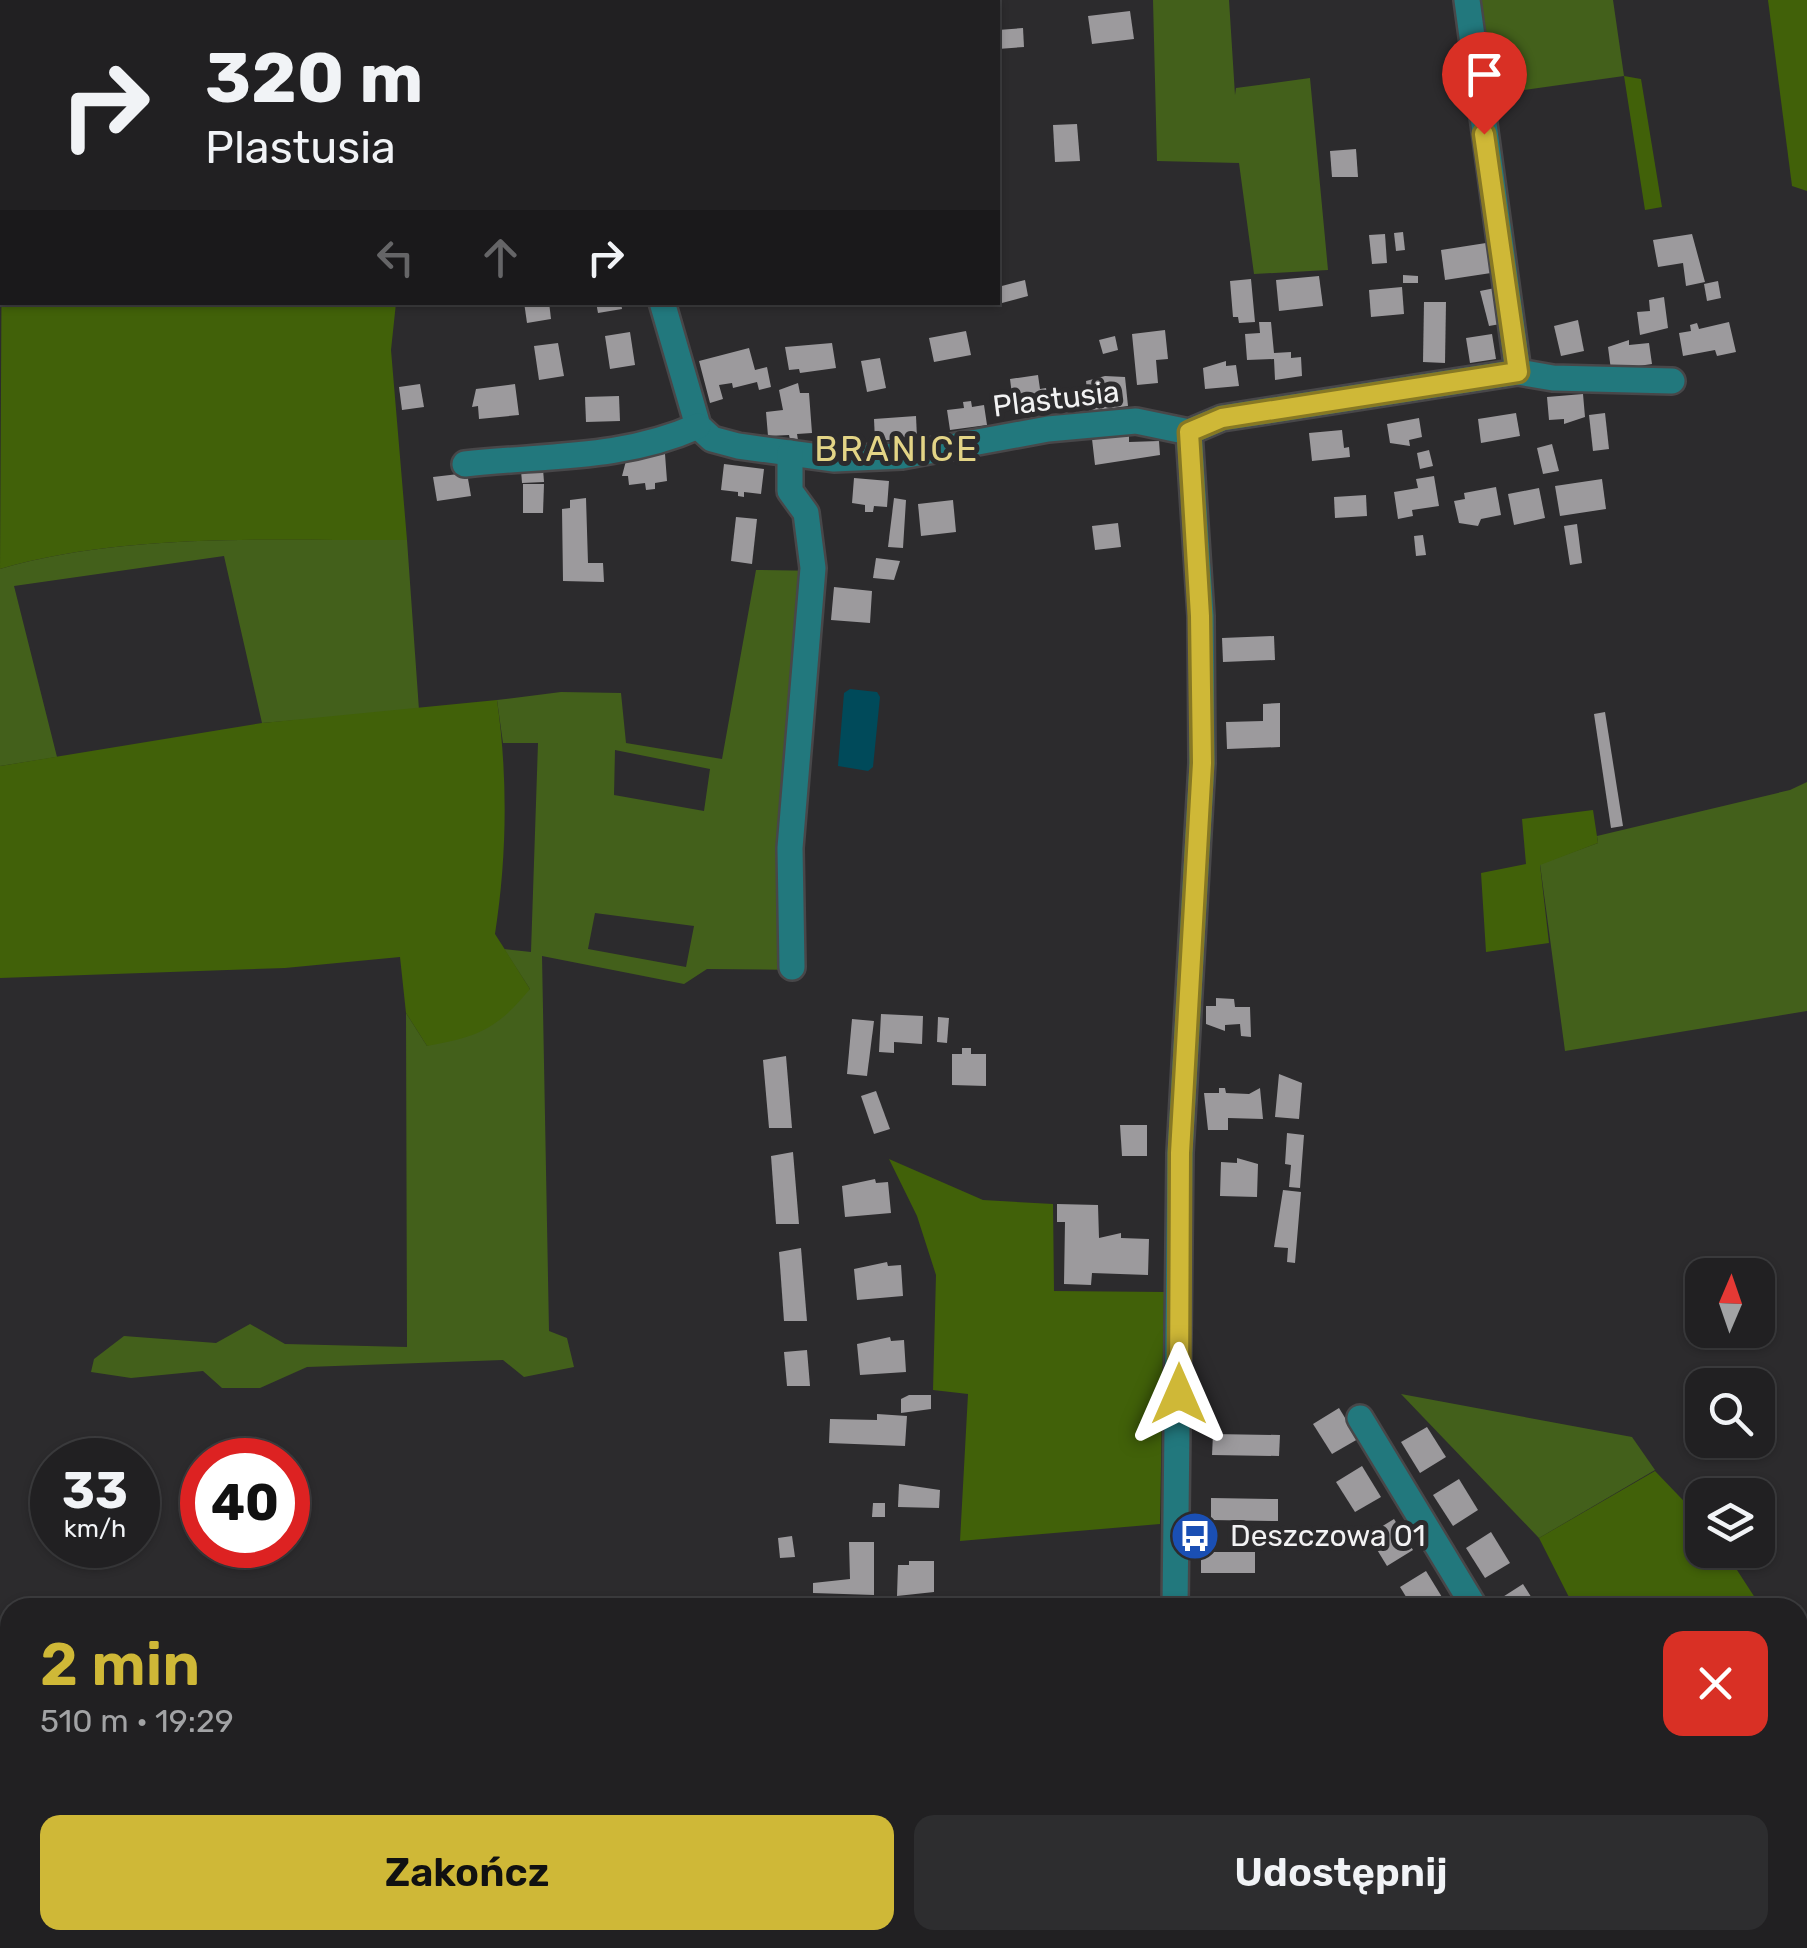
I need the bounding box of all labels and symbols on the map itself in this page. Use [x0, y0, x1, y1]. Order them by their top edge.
pin [1442, 32, 1527, 135]
street label: Plastusia [991, 373, 1121, 425]
district label: BRANICE [814, 428, 980, 470]
north arrow [1685, 1258, 1775, 1348]
position arrow [1127, 1342, 1231, 1446]
speed limit sign: 40 [180, 1438, 310, 1568]
bus stop icon: Deszczowa 01 [1169, 1510, 1221, 1562]
place label: Deszczowa 01 [1230, 1518, 1426, 1554]

